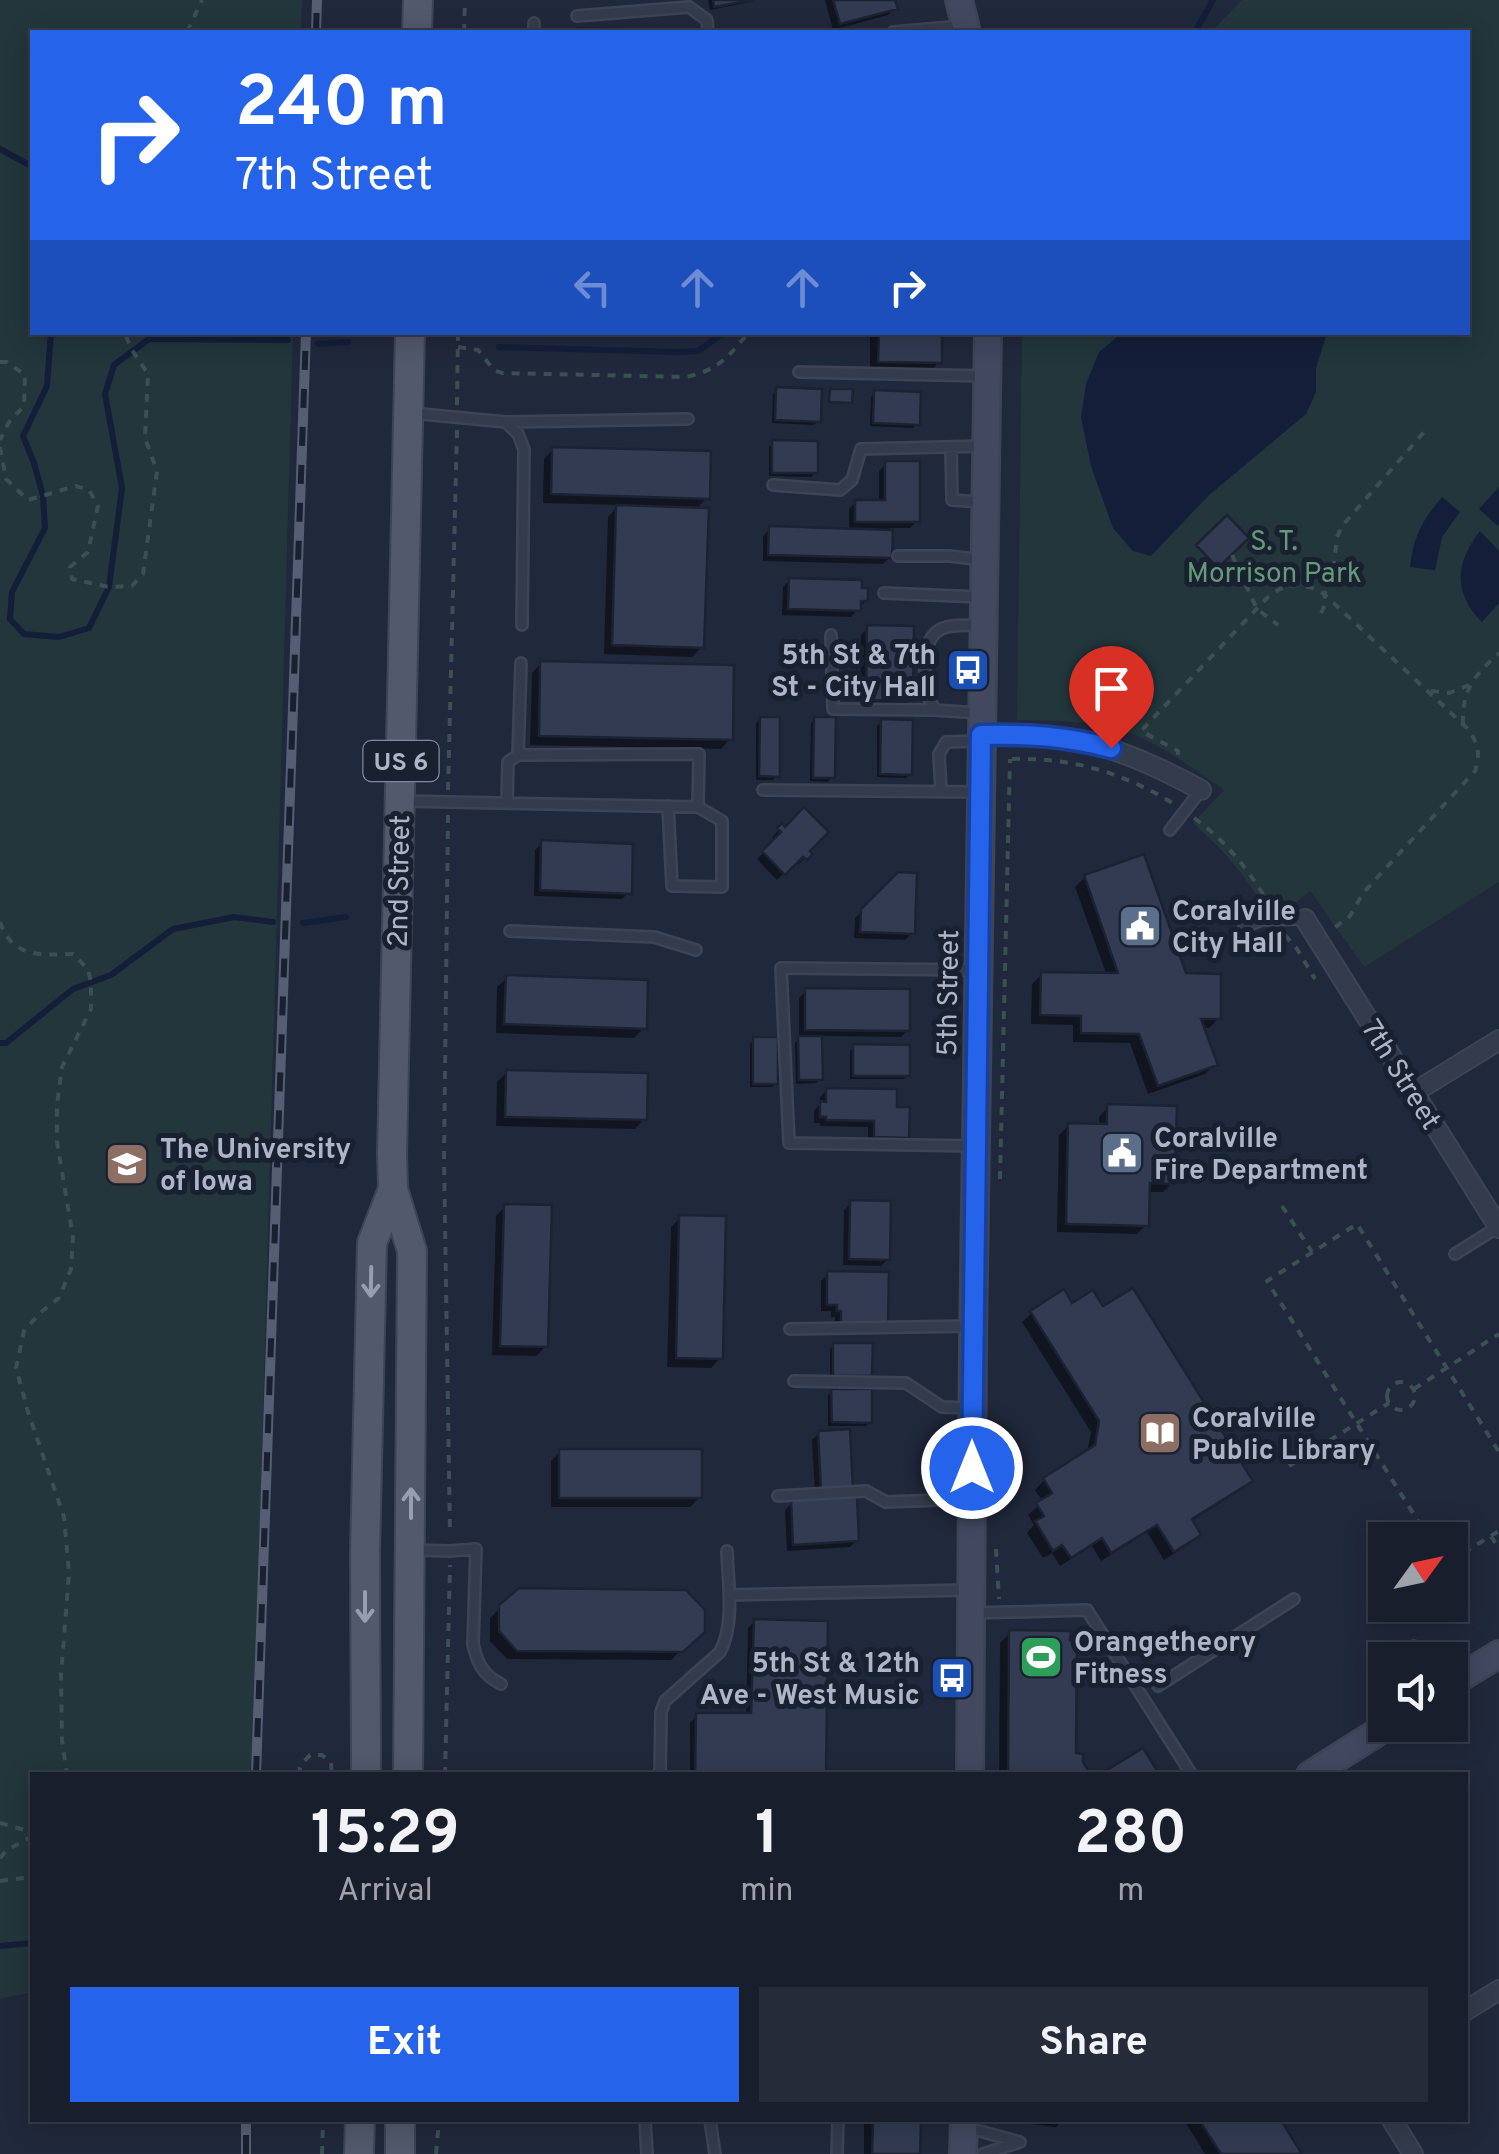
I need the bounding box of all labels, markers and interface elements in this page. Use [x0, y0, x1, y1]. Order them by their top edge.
text: 240 m [235, 62, 448, 151]
icon: right [70, 70, 200, 200]
text: 7th Street [235, 149, 433, 206]
icon: left [565, 260, 620, 315]
icon: ahead [670, 260, 725, 315]
icon: ahead [775, 260, 830, 315]
icon: right [880, 260, 935, 315]
park label: S. T. Morrison Park [1186, 525, 1362, 593]
place label: 5th St & 7th St - City Hall [771, 639, 936, 707]
pin [1069, 646, 1154, 749]
bus stop icon: 5th St & 7th St - City Hall [945, 647, 991, 693]
icon: arrive [1084, 661, 1139, 716]
road number: US 6 [364, 741, 438, 781]
street label: 2nd Street [382, 814, 420, 948]
place label: Coralville City Hall [1172, 895, 1296, 963]
public building icon: Coralville City Hall [1117, 903, 1163, 949]
street label: 5th Street [931, 929, 969, 1057]
street label: 7th Street [1352, 1014, 1447, 1137]
place label: Coralville Fire Department [1154, 1122, 1368, 1190]
public building icon: Coralville Fire Department [1099, 1130, 1145, 1176]
place label: The University of Iowa [160, 1133, 351, 1201]
school or university icon: The University of Iowa [104, 1141, 150, 1187]
one-way arrow [362, 1266, 380, 1298]
place label: Coralville Public Library [1192, 1402, 1376, 1470]
library icon: Coralville Public Library [1137, 1410, 1183, 1456]
position arrow [920, 1416, 1024, 1520]
one-way arrow [402, 1487, 420, 1520]
north arrow [1368, 1522, 1468, 1622]
map controls [1368, 1522, 1468, 1742]
one-way arrow [356, 1590, 374, 1623]
place label: Orangetheory Fitness [1074, 1626, 1256, 1694]
sports icon: Orangetheory Fitness [1018, 1634, 1064, 1680]
button: sound [1368, 1642, 1468, 1742]
place label: 5th St & 12th Ave - West Music [700, 1647, 920, 1715]
bus stop icon: 5th St & 12th Ave - West Music [929, 1655, 975, 1701]
text: 15:29 [311, 1799, 460, 1875]
text: 1 [755, 1799, 779, 1875]
text: 280 [1074, 1799, 1187, 1875]
text: Arrival [337, 1872, 433, 1912]
text: min [740, 1872, 794, 1912]
text: m [1117, 1872, 1144, 1912]
button: Exit [70, 1987, 739, 2102]
button: Share [759, 1987, 1428, 2102]

